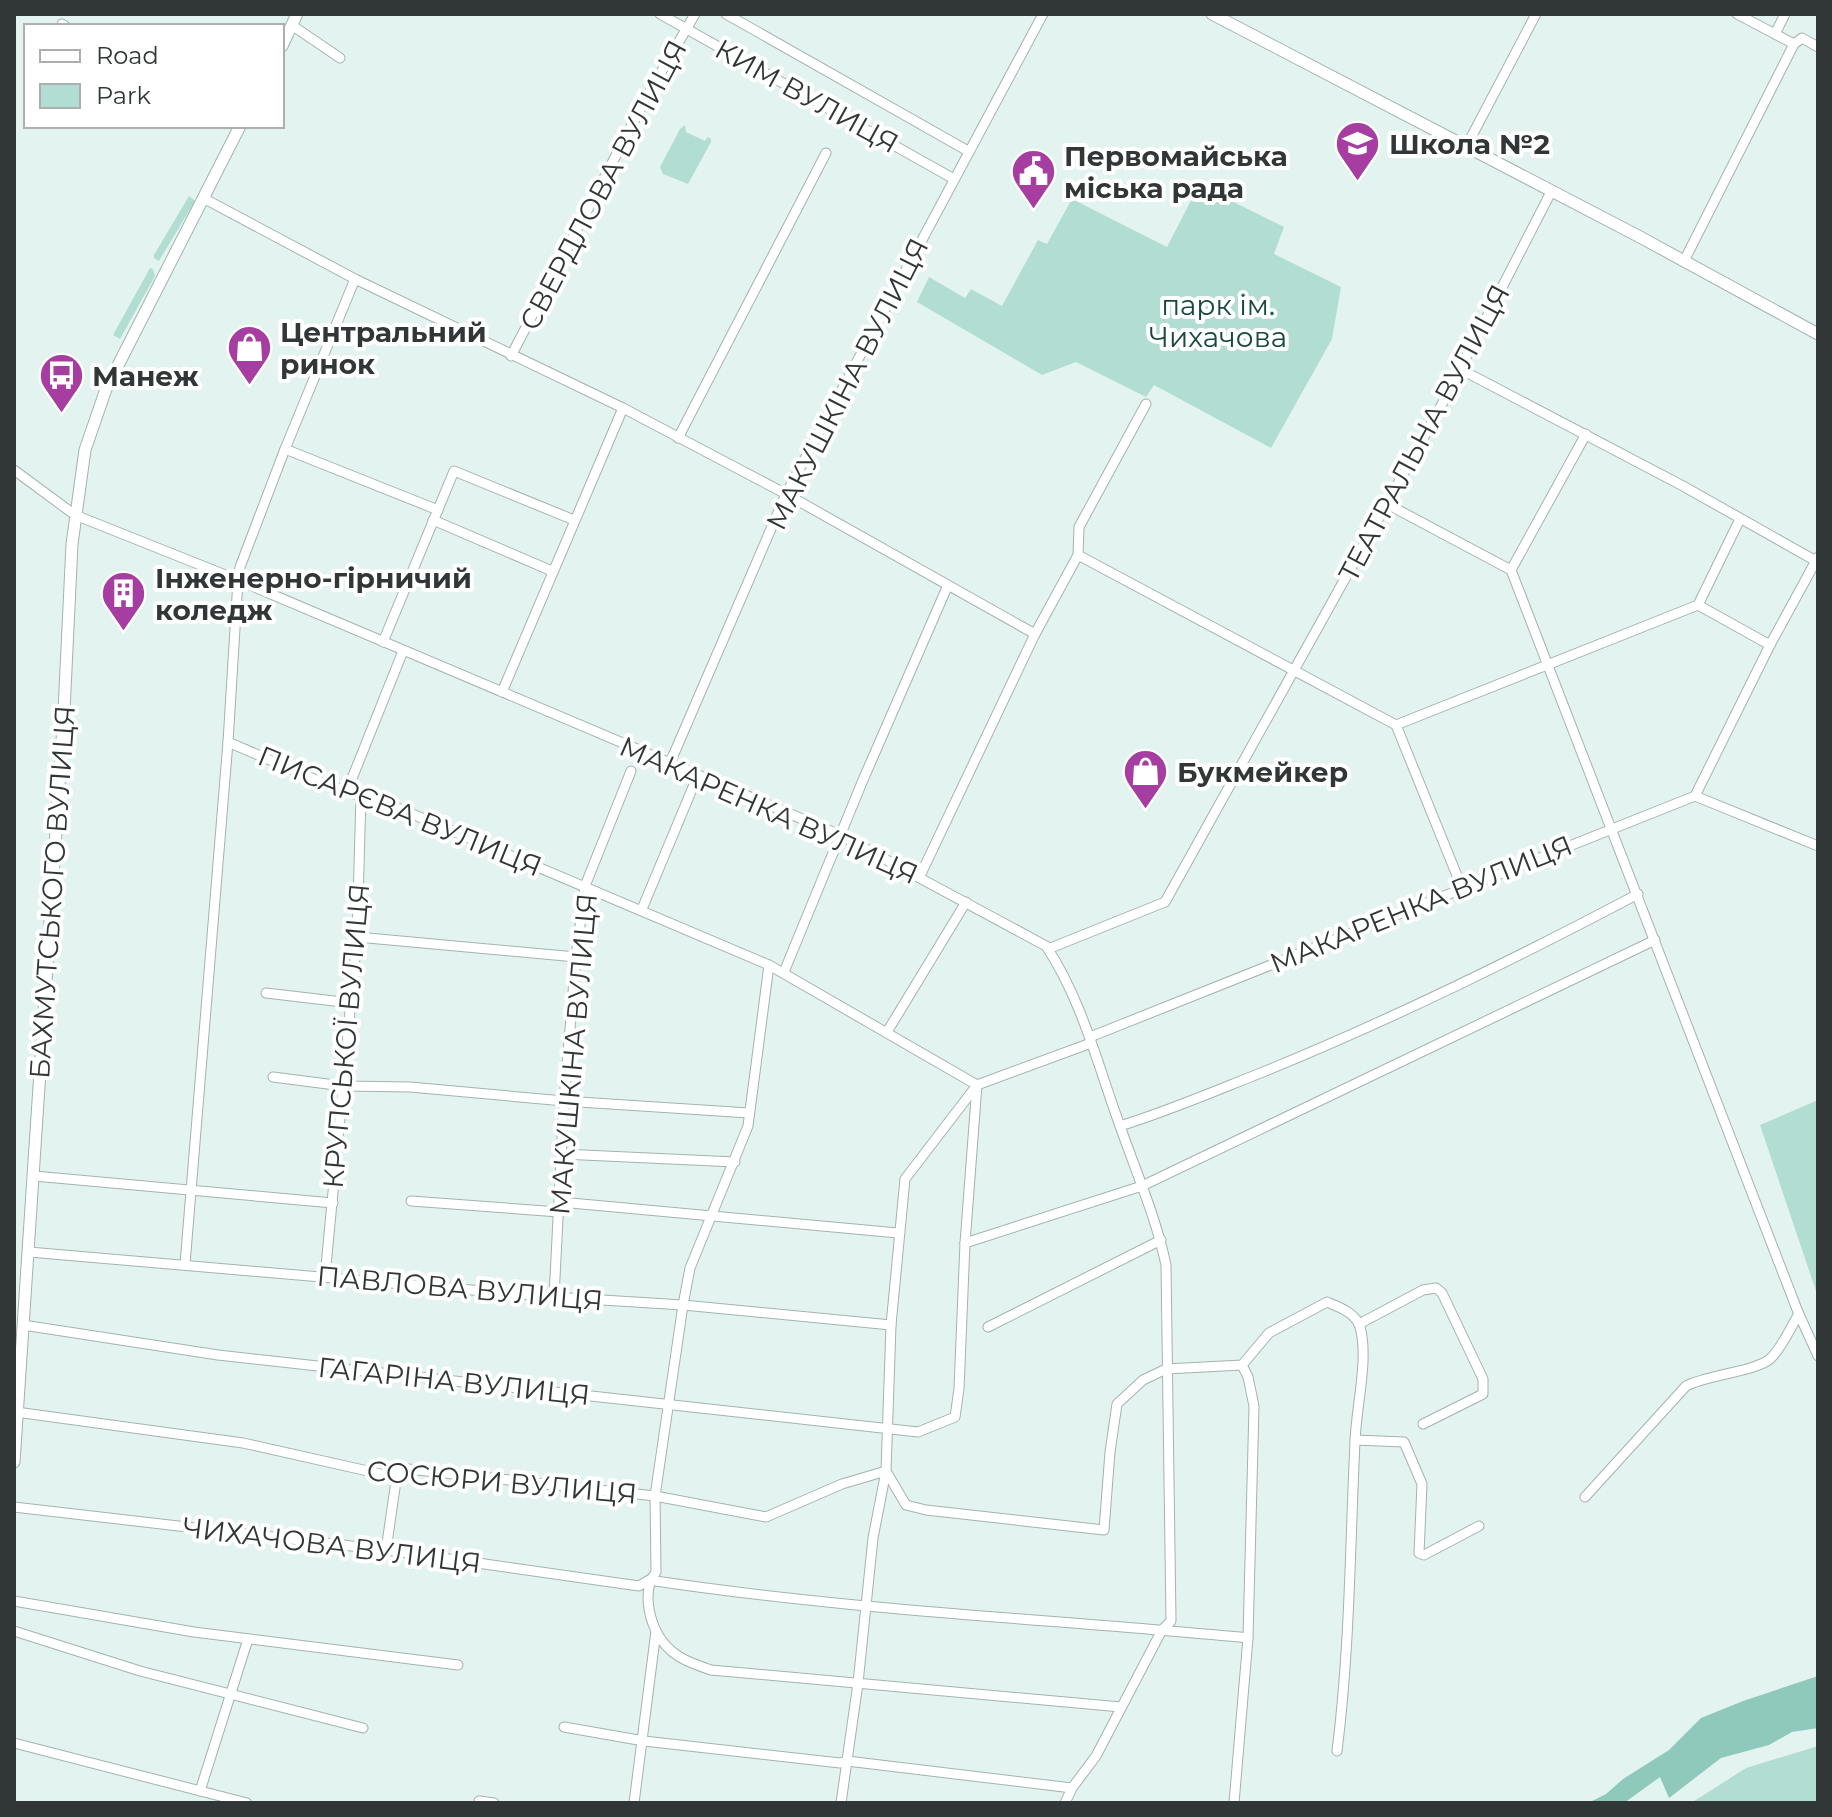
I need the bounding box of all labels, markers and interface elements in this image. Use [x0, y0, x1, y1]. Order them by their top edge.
legend [24, 24, 284, 128]
street label: КИМ ВУЛИЦЯ [709, 32, 905, 160]
street label: СВЕРДЛОВА ВУЛИЦЯ [512, 34, 694, 336]
text: Road [96, 41, 159, 70]
text: Park [96, 81, 151, 110]
school or university icon: Школа №2 [1334, 120, 1382, 183]
place label: Школа №2 [1389, 127, 1550, 161]
place label: Первомайська міська рада [1064, 139, 1288, 205]
public building icon: Первомайська міська рада [1009, 148, 1057, 211]
street label: МАКУШКІНА ВУЛИЦЯ [759, 232, 935, 536]
street label: ТЕАТРАЛЬНА ВУЛИЦЯ [1331, 279, 1517, 587]
park label: парк ім. Чихачова [1149, 288, 1287, 354]
place label: Центральний ринок [280, 315, 487, 381]
shop icon: Центральний ринок [225, 324, 273, 387]
bus stop icon: Манеж [37, 352, 85, 415]
place label: Манеж [92, 359, 199, 393]
place label: Інженерно-гірничий коледж [155, 561, 472, 627]
building icon: Інженерно-гірничий коледж [100, 570, 148, 633]
street label: БАХМУТСЬКОГО ВУЛИЦЯ [22, 704, 82, 1080]
street label: МАКАРЕНКА ВУЛИЦЯ [614, 729, 924, 891]
street label: ПИСАРЄВА ВУЛИЦЯ [253, 738, 547, 884]
shop icon: Букмейкер [1122, 748, 1170, 811]
place label: Букмейкер [1177, 755, 1348, 789]
street label: МАКАРЕНКА ВУЛИЦЯ [1265, 828, 1577, 980]
street label: КРУПСЬКОЇ ВУЛИЦЯ [316, 882, 376, 1190]
street label: МАКУШКІНА ВУЛИЦЯ [542, 892, 604, 1216]
street label: ПАВЛОВА ВУЛИЦЯ [315, 1259, 605, 1317]
street label: ГАГАРІНА ВУЛИЦЯ [316, 1350, 592, 1412]
street label: СОСЮРИ ВУЛИЦЯ [365, 1453, 639, 1511]
street label: ЧИХАЧОВА ВУЛИЦЯ [181, 1510, 483, 1580]

